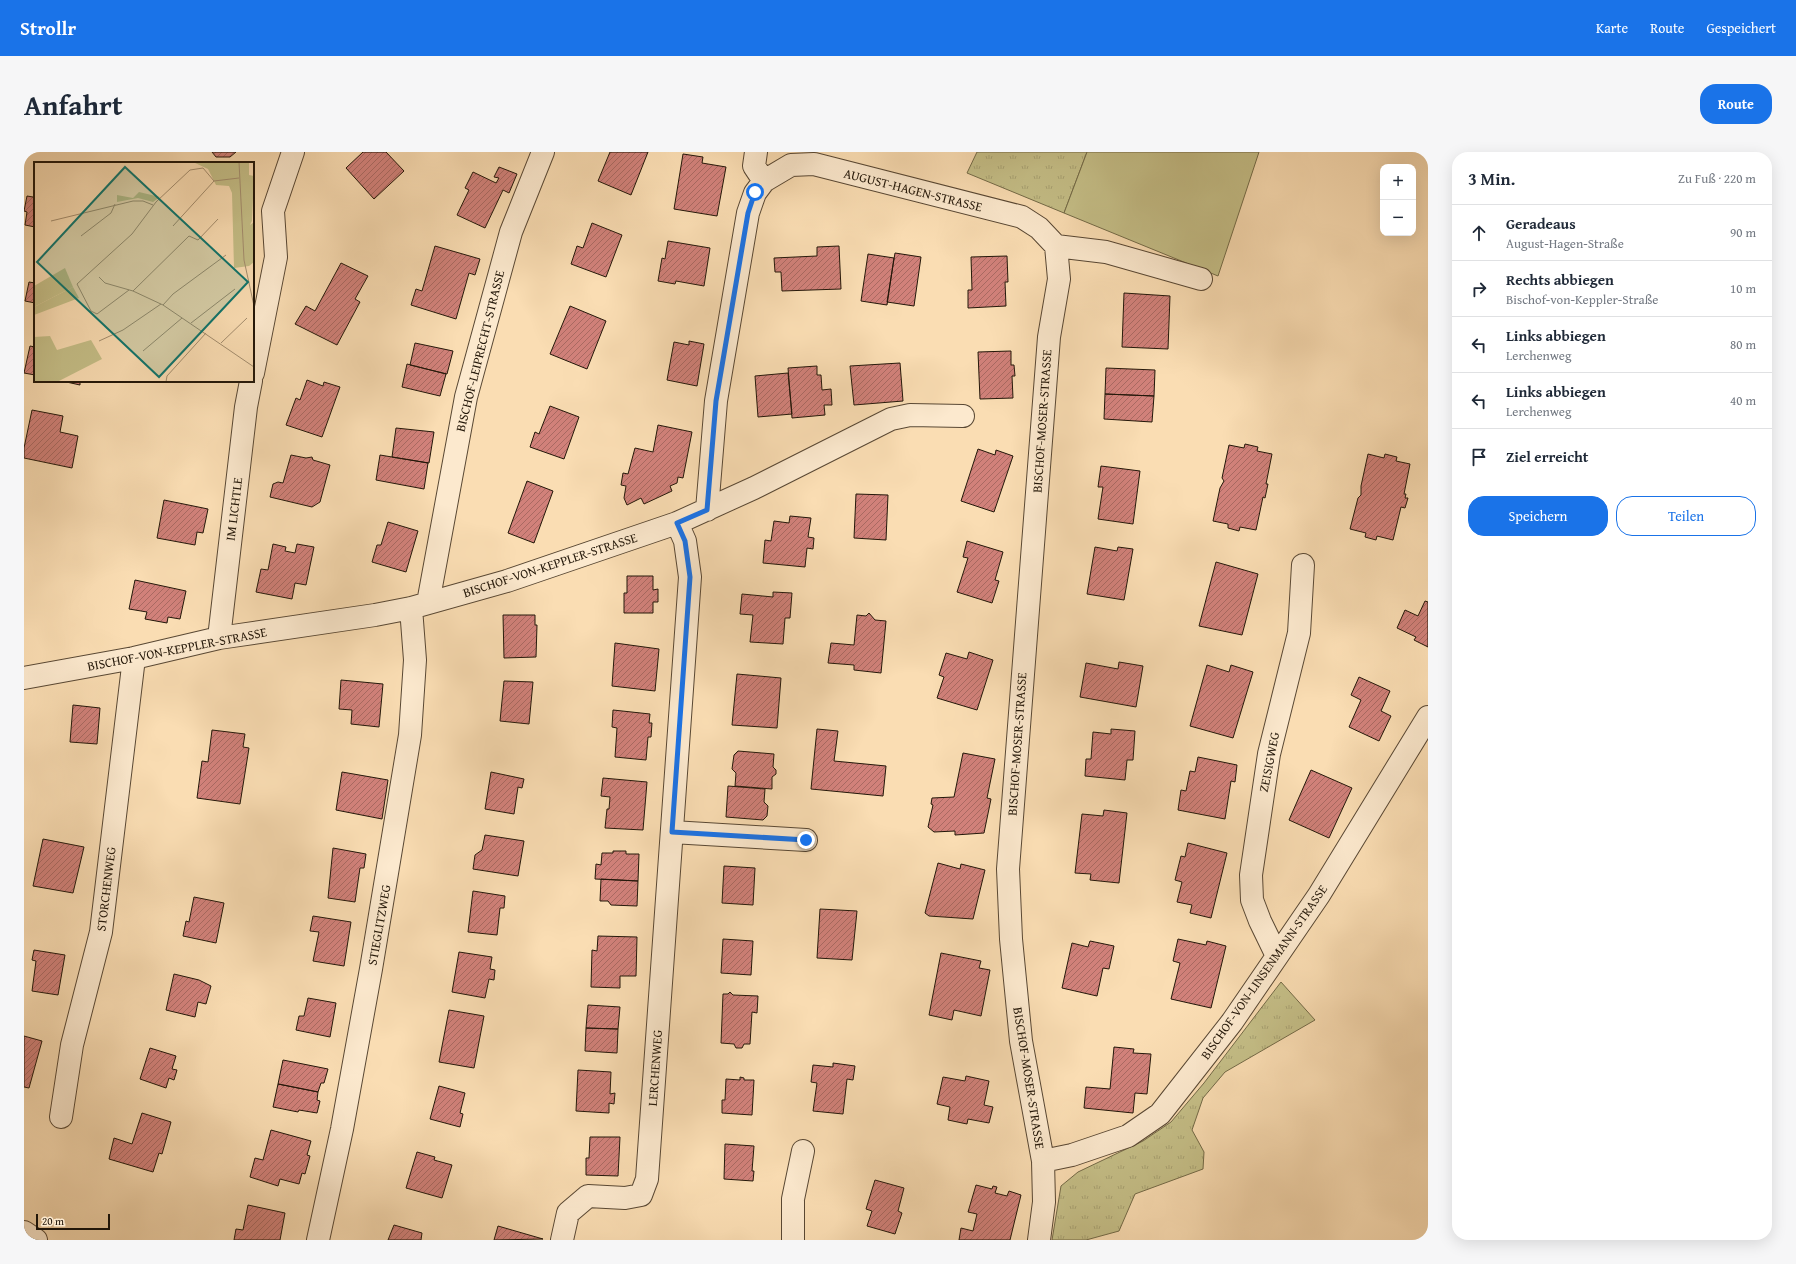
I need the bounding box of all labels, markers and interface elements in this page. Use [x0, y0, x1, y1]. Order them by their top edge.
text: Strollr [20, 14, 76, 42]
text: Karte [1596, 18, 1628, 38]
text: Route [1650, 18, 1684, 38]
text: Gespeichert [1706, 18, 1776, 38]
text: Anfahrt [24, 84, 123, 125]
button: Route [1700, 84, 1772, 124]
inset map [34, 162, 254, 382]
street label: AUGUST-HAGEN-STRASSE [842, 164, 985, 217]
map controls [1380, 164, 1416, 236]
button: + [1380, 164, 1416, 200]
text: 3 Min. [1468, 166, 1515, 191]
text: Zu Fuß · 220 m [1678, 169, 1756, 188]
route start [746, 183, 764, 201]
button: − [1380, 200, 1416, 236]
text: Geradeaus [1506, 213, 1576, 234]
icon: ahead [1468, 222, 1490, 244]
text: 90 m [1730, 223, 1756, 242]
text: August-Hagen-Straße [1506, 234, 1624, 253]
street label: BISCHOF-LEIPRECHT-STRASSE [451, 268, 509, 434]
text: Rechts abbiegen [1506, 269, 1614, 290]
icon: right [1468, 278, 1490, 300]
text: 10 m [1730, 279, 1756, 298]
text: Bischof-von-Keppler-Straße [1506, 290, 1658, 309]
text: Links abbiegen [1506, 325, 1606, 346]
icon: left [1468, 334, 1490, 356]
text: 80 m [1730, 335, 1756, 354]
text: Lerchenweg [1506, 346, 1571, 365]
street label: BISCHOF-MOSER-STRASSE [1028, 348, 1057, 493]
text: Links abbiegen [1506, 381, 1606, 402]
icon: left [1468, 390, 1490, 412]
text: 40 m [1730, 391, 1756, 410]
text: Lerchenweg [1506, 402, 1571, 421]
icon: arrive [1468, 446, 1490, 468]
text: Ziel erreicht [1506, 446, 1588, 467]
street label: IM LICHTLE [221, 476, 247, 542]
button: Speichern [1468, 496, 1608, 536]
button: Teilen [1616, 496, 1756, 536]
street label: BISCHOF-VON-KEPPLER-STRASSE [460, 528, 640, 602]
street label: BISCHOF-VON-KEPPLER-STRASSE [86, 622, 269, 676]
street label: BISCHOF-MOSER-STRASSE [1003, 671, 1032, 816]
street label: ZEISIGWEG [1254, 730, 1284, 794]
route end [797, 831, 815, 849]
street label: STORCHENWEG [91, 845, 121, 932]
street label: BISCHOF-VON-LINSENMANN-STRASSE [1196, 880, 1332, 1063]
street label: STIEGLITZWEG [363, 883, 396, 967]
street label: BISCHOF-MOSER-STRASSE [1008, 1005, 1050, 1151]
street label: LERCHENWEG [643, 1029, 667, 1107]
scale bar [36, 1212, 110, 1231]
text: 20 m [42, 1213, 64, 1229]

